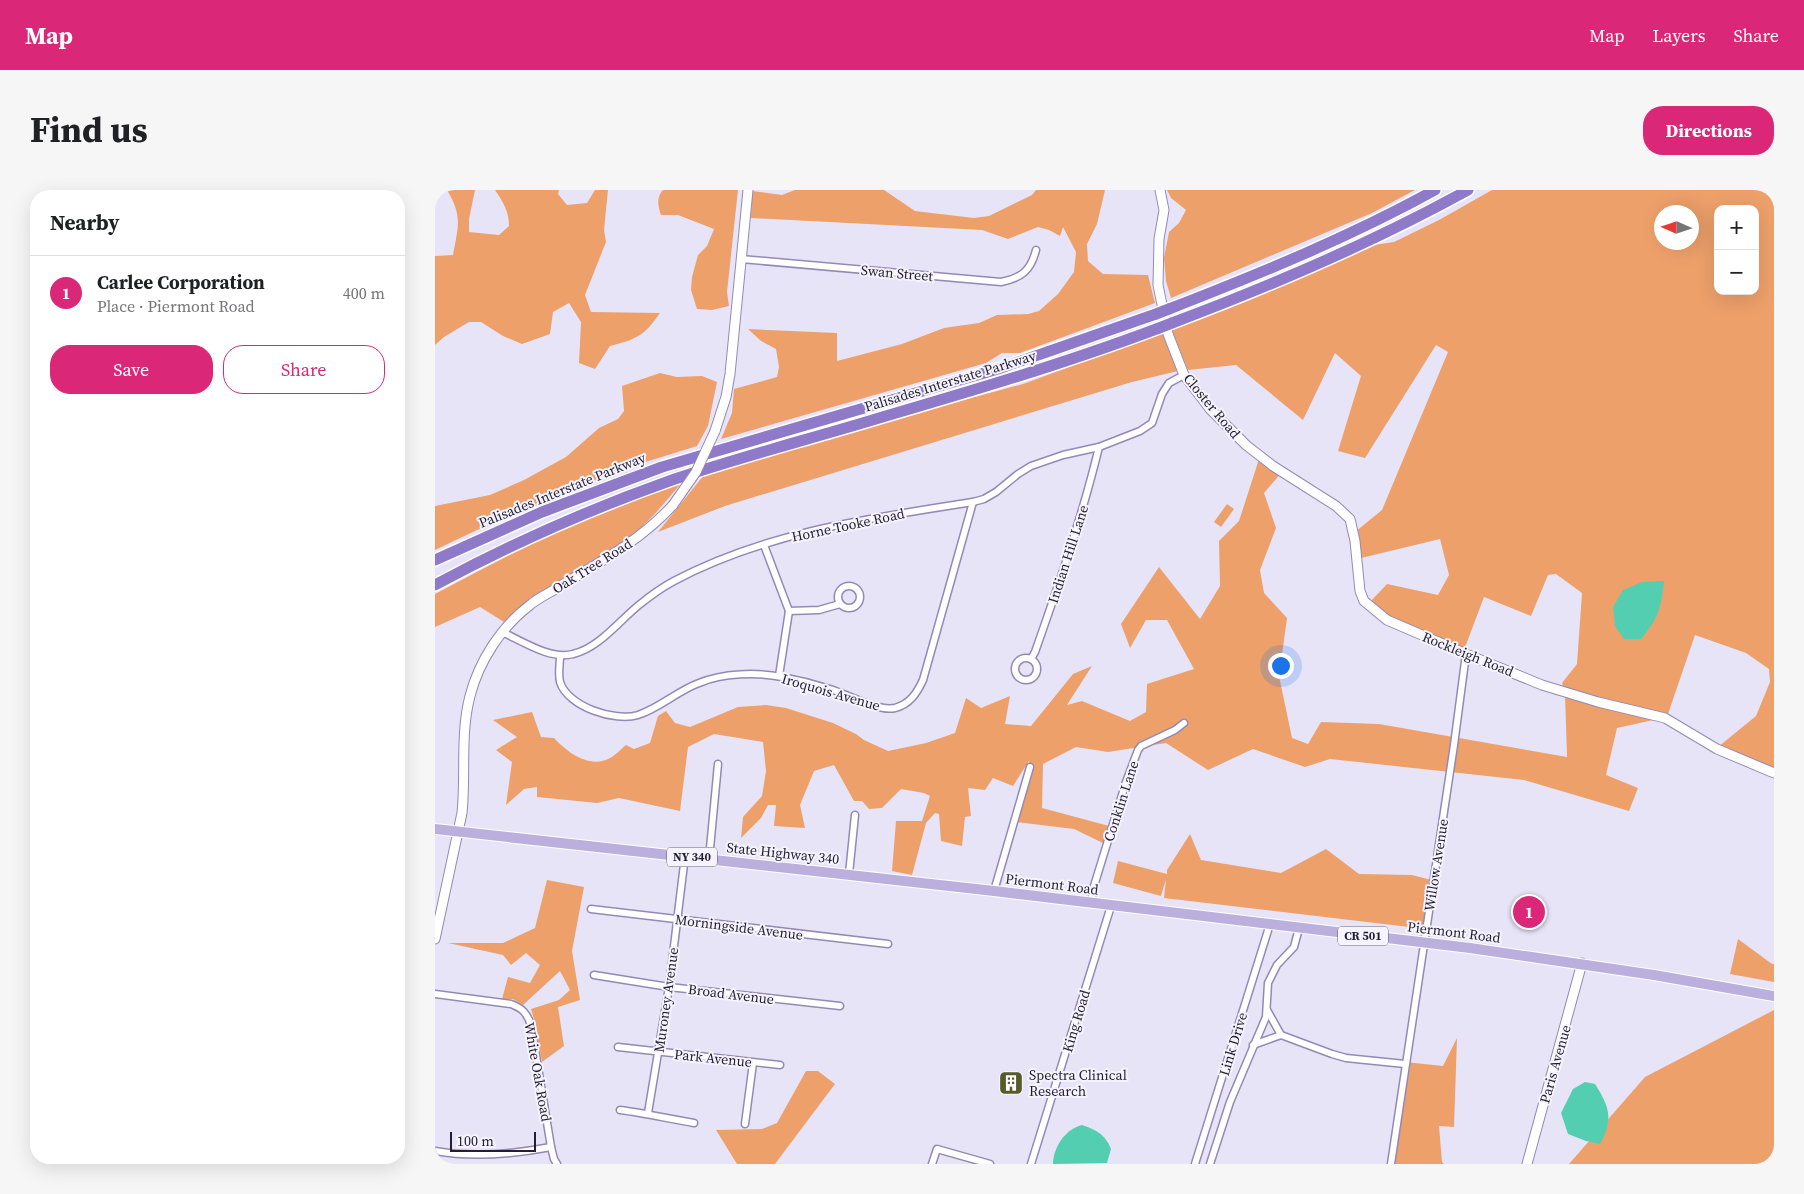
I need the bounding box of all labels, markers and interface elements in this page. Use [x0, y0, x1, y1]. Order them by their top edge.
text: Map [25, 19, 73, 52]
text: Map [1589, 23, 1624, 48]
text: Layers [1652, 23, 1705, 48]
text: Share [1733, 23, 1779, 48]
text: Find us [30, 106, 148, 154]
button: Directions [1643, 106, 1774, 155]
north arrow [1654, 205, 1699, 250]
map controls [1714, 205, 1759, 295]
button: + [1714, 205, 1759, 250]
text: Nearby [50, 208, 120, 237]
button: − [1714, 250, 1759, 295]
street label: Swan Street [860, 260, 934, 286]
text: Carlee Corporation [97, 269, 265, 295]
text: 1 [62, 282, 70, 304]
text: 400 m [343, 282, 385, 304]
text: Place · Piermont Road [97, 295, 255, 317]
button: Save [50, 345, 213, 394]
button: Share [223, 345, 385, 394]
street label: Palisades Interstate Parkway [862, 345, 1039, 417]
street label: Closter Road [1179, 369, 1245, 443]
street label: Palisades Interstate Parkway [476, 447, 649, 533]
street label: Indian Hill Lane [1043, 502, 1093, 606]
street label: Horne Tooke Road [790, 503, 906, 547]
street label: Oak Tree Road [548, 533, 636, 599]
street label: Rockleigh Road [1419, 627, 1517, 681]
your location [1268, 653, 1294, 679]
street label: Iroquois Avenue [779, 668, 883, 716]
street label: Conklin Lane [1099, 758, 1143, 844]
street label: Willow Avenue [1419, 817, 1453, 913]
street label: State Highway 340 [726, 837, 840, 869]
road number: NY 340 [667, 848, 717, 866]
street label: Piermont Road [1004, 868, 1100, 900]
pin: 1 [1513, 893, 1545, 931]
street label: Morningside Avenue [674, 909, 804, 945]
street label: Piermont Road [1406, 916, 1502, 948]
road number: CR 501 [1338, 926, 1388, 946]
street label: Muroney Avenue [649, 946, 683, 1054]
street label: Broad Avenue [687, 979, 775, 1009]
street label: King Road [1057, 987, 1095, 1055]
street label: Link Drive [1214, 1010, 1252, 1078]
street label: White Oak Road [519, 1021, 557, 1123]
street label: Paris Avenue [1534, 1022, 1576, 1106]
street label: Park Avenue [673, 1044, 753, 1072]
place label: Spectra Clinical Research [1029, 1065, 1127, 1101]
building icon: Spectra Clinical Research [998, 1070, 1024, 1096]
scale bar [450, 1129, 536, 1152]
text: 100 m [457, 1131, 494, 1151]

